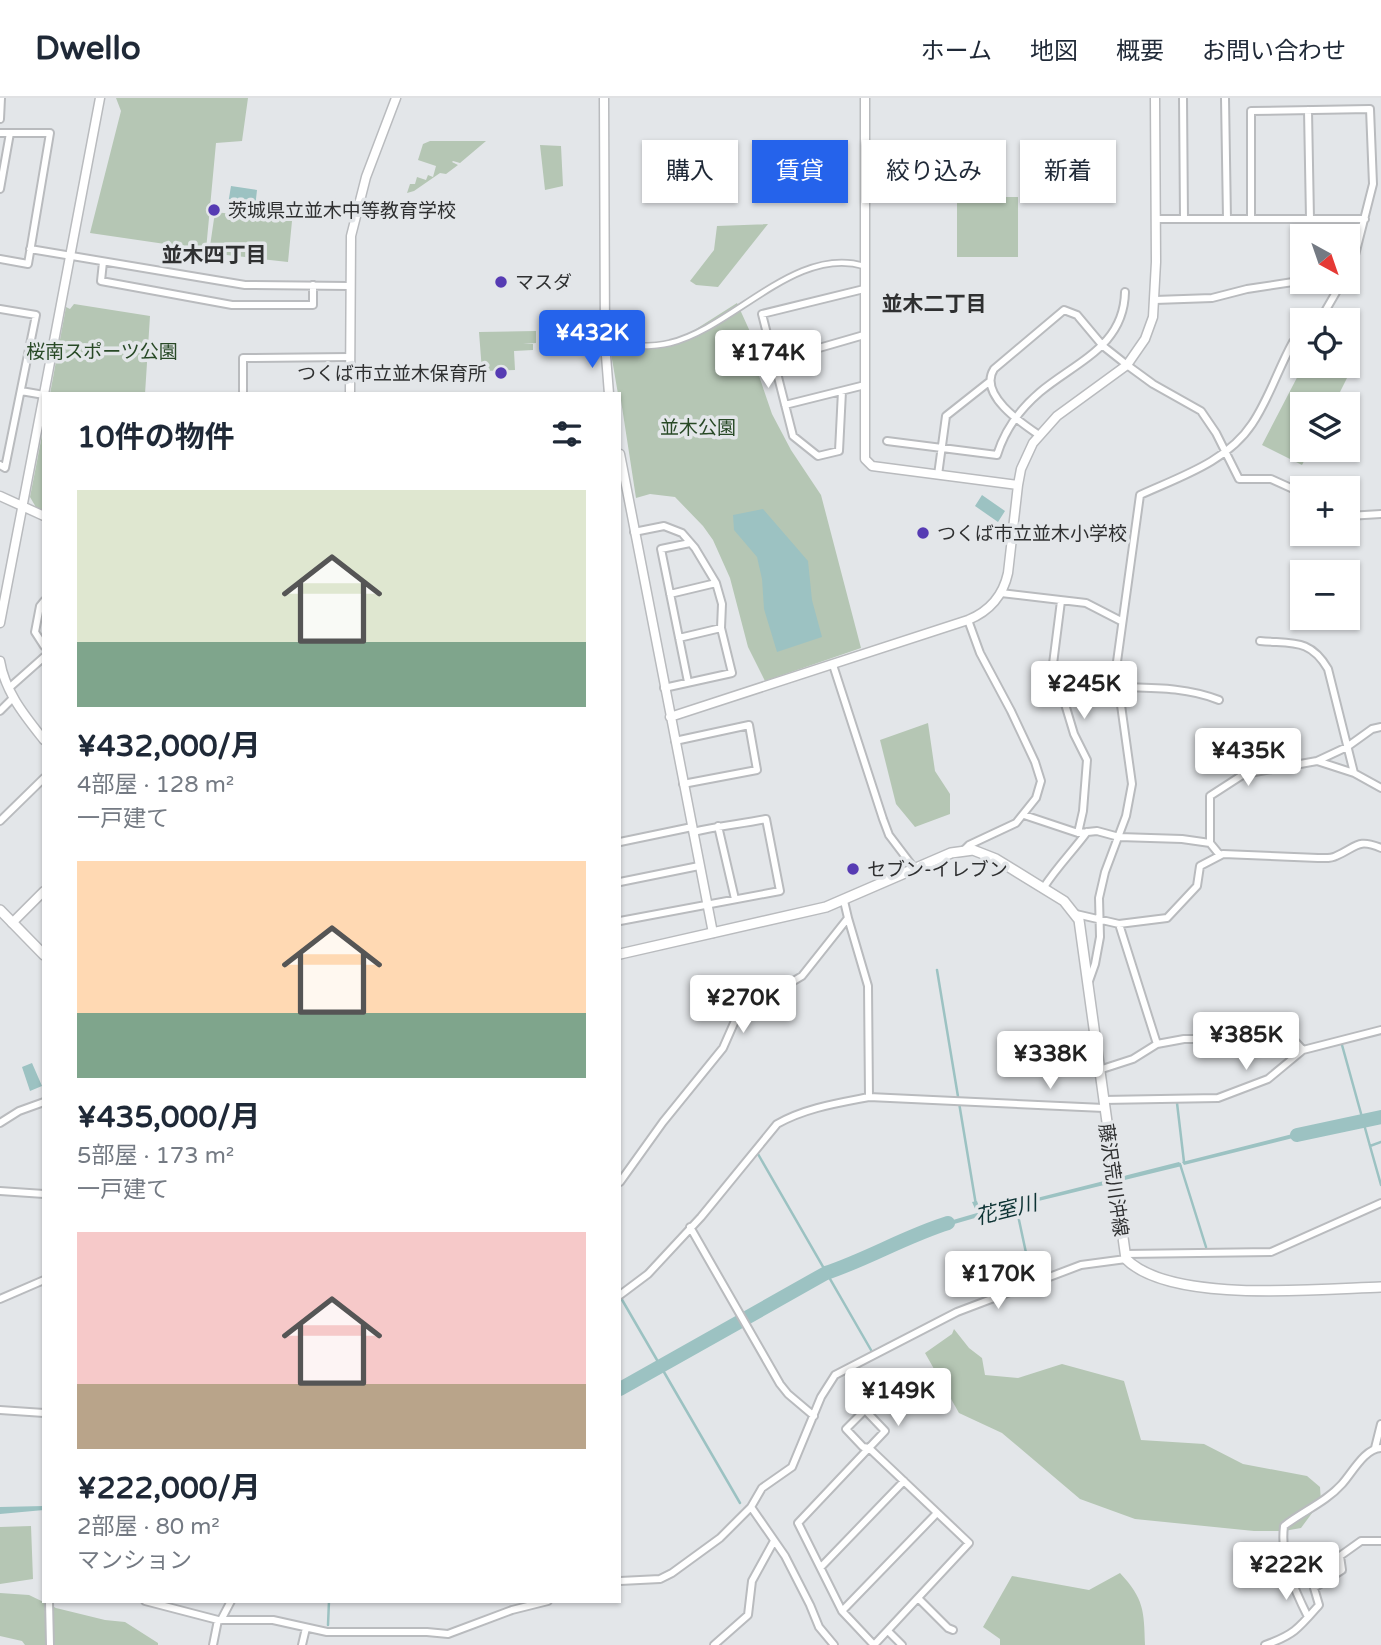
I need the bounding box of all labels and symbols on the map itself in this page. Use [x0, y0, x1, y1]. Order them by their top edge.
place label: 茨城県立並木中等教育学校 [228, 200, 456, 222]
marker: 茨城県立並木中等教育学校 [206, 202, 222, 218]
north arrow [1290, 224, 1360, 294]
district label: 並木四丁目 [162, 243, 267, 268]
place label: マスダ [515, 272, 572, 294]
marker: マスダ [493, 274, 509, 290]
district label: 並木二丁目 [882, 292, 987, 317]
pin: ¥432K [543, 310, 641, 370]
pin: ¥174K [719, 330, 817, 390]
park label: 桜南スポーツ公園 [26, 341, 178, 363]
place label: つくば市立並木保育所 [297, 363, 487, 385]
marker: つくば市立並木保育所 [493, 365, 509, 381]
park label: 並木公園 [660, 417, 736, 439]
place label: つくば市立並木小学校 [937, 523, 1127, 545]
marker: つくば市立並木小学校 [915, 525, 931, 541]
pin: ¥245K [1035, 662, 1133, 721]
pin: ¥435K [1199, 728, 1297, 788]
place label: セブン-イレブン [867, 859, 1008, 881]
marker: セブン-イレブン [845, 861, 861, 877]
pin: ¥270K [694, 976, 792, 1035]
pin: ¥385K [1197, 1012, 1295, 1072]
pin: ¥338K [1001, 1032, 1099, 1091]
street label: 藤沢荒川沖線 [1094, 1122, 1132, 1238]
water label: 花室川 [973, 1190, 1042, 1230]
pin: ¥170K [949, 1252, 1047, 1311]
pin: ¥149K [849, 1368, 947, 1428]
pin: ¥222K [1237, 1542, 1335, 1602]

